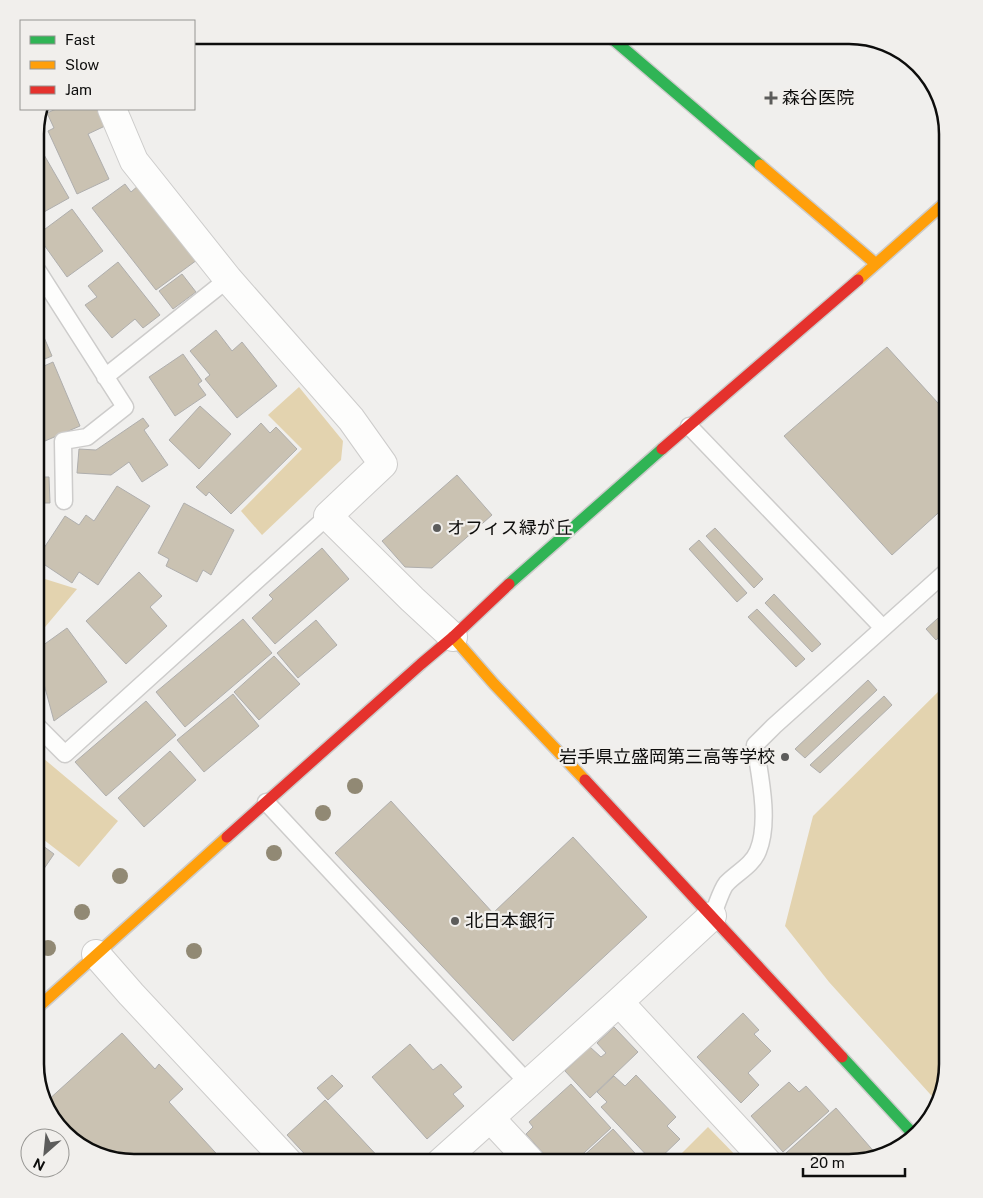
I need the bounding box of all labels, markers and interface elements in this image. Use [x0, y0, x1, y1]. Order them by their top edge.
legend [20, 20, 195, 110]
text: Fast [65, 31, 95, 48]
text: Slow [65, 56, 100, 73]
text: Jam [65, 81, 92, 98]
place label: 森谷医院 [782, 87, 854, 108]
marker: 森谷医院 [764, 91, 778, 105]
place label: オフィス緑が丘 [447, 517, 573, 538]
marker: オフィス緑が丘 [431, 522, 443, 534]
place label: 岩手県立盛岡第三高等学校 [559, 746, 775, 767]
marker: 岩手県立盛岡第三高等学校 [779, 751, 791, 763]
place label: 北日本銀行 [465, 910, 555, 931]
marker: 北日本銀行 [449, 915, 461, 927]
north arrow [20, 1128, 70, 1178]
scale bar [803, 1146, 906, 1178]
text: 20 m [810, 1154, 845, 1171]
text: N [31, 1155, 48, 1174]

